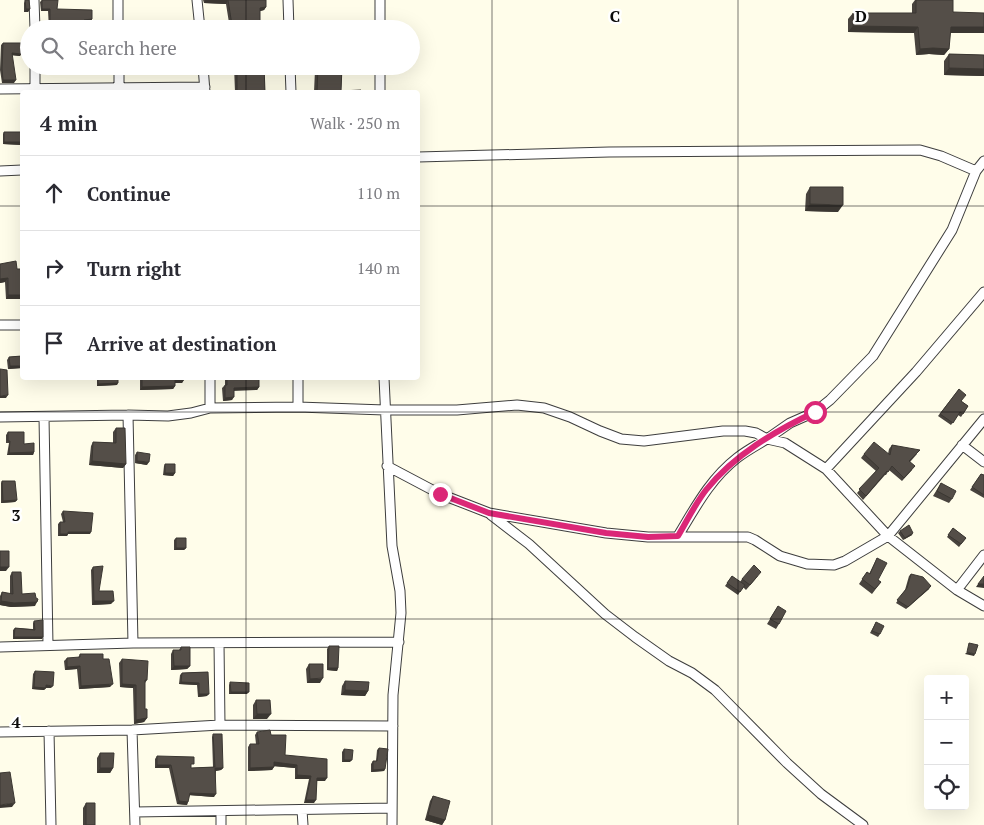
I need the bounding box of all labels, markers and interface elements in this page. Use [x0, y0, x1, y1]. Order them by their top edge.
text: C [610, 5, 620, 27]
text: D [855, 5, 867, 27]
search box [20, 20, 420, 75]
icon: search [38, 34, 66, 62]
text: Search here [78, 35, 177, 60]
text: 4 min [40, 109, 97, 137]
text: Walk · 250 m [310, 112, 400, 134]
icon: ahead [40, 179, 68, 207]
text: Continue [87, 181, 171, 206]
text: 110 m [357, 182, 400, 204]
icon: right [40, 254, 68, 282]
text: Turn right [87, 256, 181, 281]
text: 140 m [357, 257, 400, 279]
icon: arrive [40, 329, 68, 357]
text: Arrive at destination [87, 331, 276, 356]
route start [804, 401, 827, 424]
route end [429, 483, 452, 506]
text: 3 [11, 504, 21, 526]
map controls [924, 675, 969, 810]
button: + [924, 675, 969, 720]
text: 4 [11, 711, 21, 733]
button: − [924, 720, 969, 765]
button: locate [924, 765, 969, 810]

